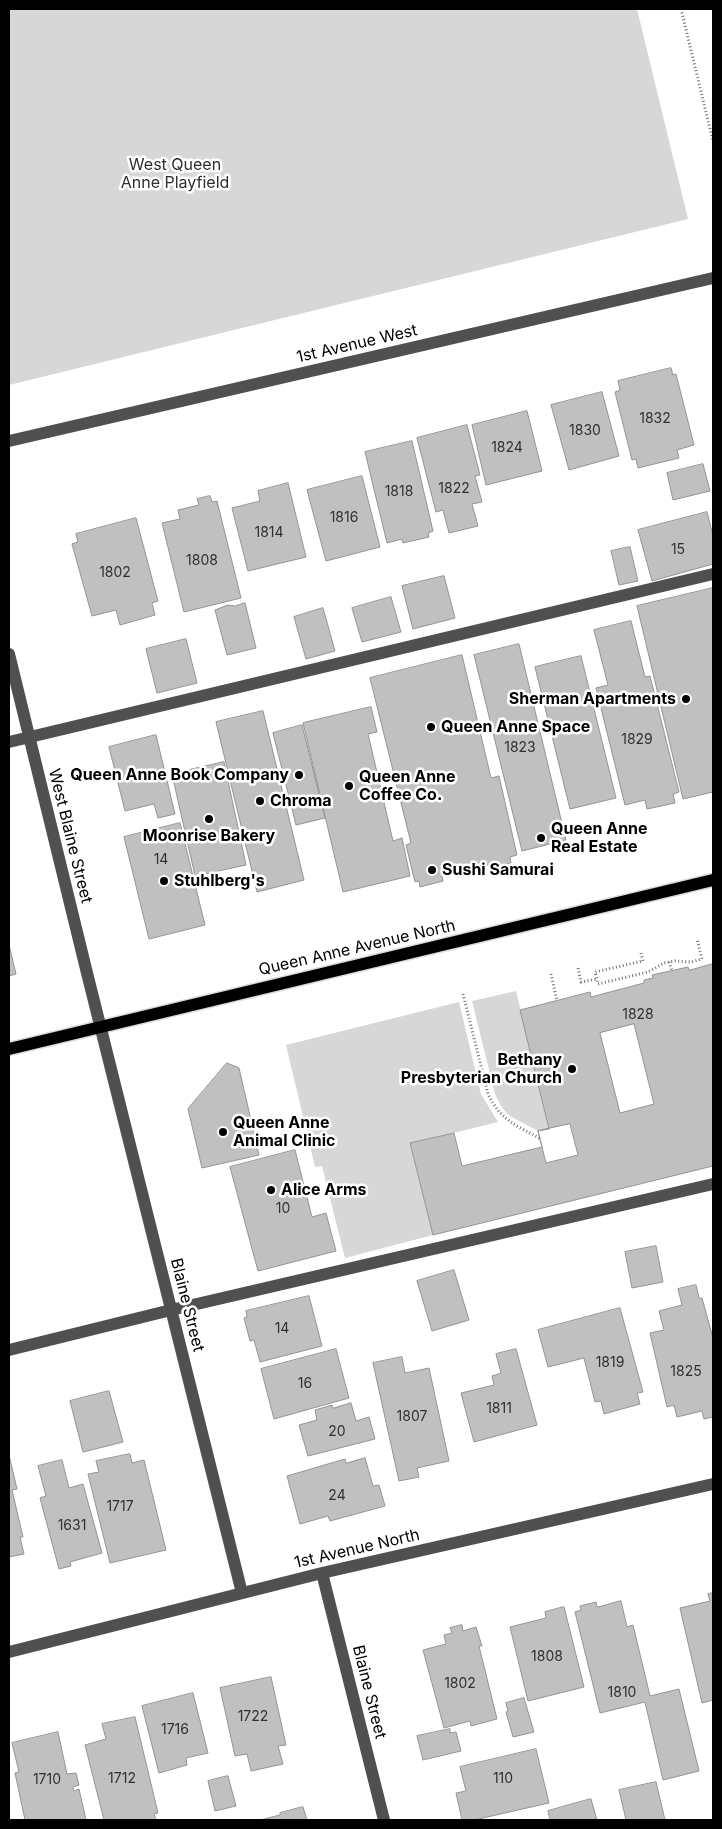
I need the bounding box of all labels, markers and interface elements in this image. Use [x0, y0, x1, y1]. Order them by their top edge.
park label: West Queen Anne Playfield [121, 155, 229, 193]
street label: 1st Avenue West [295, 321, 419, 367]
house number: 1832 [639, 411, 671, 427]
house number: 1830 [569, 423, 601, 439]
house number: 1824 [491, 440, 523, 456]
house number: 1822 [438, 481, 470, 497]
house number: 1818 [385, 484, 413, 500]
house number: 1816 [330, 510, 358, 526]
house number: 1814 [254, 525, 284, 541]
house number: 15 [671, 542, 685, 558]
house number: 1808 [186, 553, 218, 569]
house number: 1802 [99, 565, 131, 581]
place label: Sherman Apartments [509, 689, 676, 709]
marker: Sherman Apartments [680, 693, 692, 705]
place label: Queen Anne Space [441, 717, 590, 737]
marker: Queen Anne Space [425, 721, 437, 733]
house number: 1829 [621, 732, 653, 748]
house number: 1823 [504, 740, 536, 756]
place label: Queen Anne Book Company [70, 765, 289, 785]
street label: West Blaine Street [44, 767, 96, 905]
place label: Queen Anne Coffee Co. [359, 767, 456, 805]
marker: Queen Anne Book Company [293, 769, 305, 781]
marker: Queen Anne Coffee Co. [343, 780, 355, 792]
place label: Chroma [270, 791, 332, 811]
marker: Chroma [254, 795, 266, 807]
marker: Moonrise Bakery [203, 813, 215, 825]
place label: Queen Anne Real Estate [551, 819, 648, 857]
place label: Moonrise Bakery [143, 826, 275, 846]
marker: Queen Anne Real Estate [535, 832, 547, 844]
house number: 14 [154, 852, 168, 868]
place label: Sushi Samurai [442, 860, 554, 880]
marker: Sushi Samurai [426, 864, 438, 876]
place label: Stuhlberg's [174, 871, 265, 891]
marker: Stuhlberg's [158, 875, 170, 887]
street label: Queen Anne Avenue North [257, 916, 457, 980]
house number: 1828 [622, 1007, 654, 1023]
place label: Bethany Presbyterian Church [401, 1050, 562, 1088]
marker: Bethany Presbyterian Church [566, 1063, 578, 1075]
place label: Queen Anne Animal Clinic [233, 1113, 335, 1151]
marker: Queen Anne Animal Clinic [217, 1126, 229, 1138]
place label: Alice Arms [281, 1180, 366, 1200]
marker: Alice Arms [265, 1184, 277, 1196]
house number: 10 [276, 1201, 290, 1217]
street label: Blaine Street [166, 1256, 208, 1354]
house number: 14 [275, 1321, 289, 1337]
house number: 1819 [596, 1355, 624, 1371]
house number: 1825 [670, 1364, 702, 1380]
house number: 16 [298, 1376, 312, 1392]
house number: 1811 [486, 1401, 512, 1417]
house number: 1807 [397, 1409, 427, 1425]
house number: 20 [328, 1424, 346, 1440]
house number: 24 [328, 1488, 346, 1504]
house number: 1717 [106, 1499, 134, 1515]
house number: 1631 [58, 1518, 86, 1534]
street label: 1st Avenue North [292, 1525, 422, 1573]
street label: Blaine Street [348, 1643, 390, 1741]
house number: 1808 [531, 1649, 563, 1665]
house number: 1802 [444, 1676, 476, 1692]
house number: 1810 [608, 1685, 636, 1701]
house number: 1722 [238, 1709, 268, 1725]
house number: 1716 [161, 1722, 189, 1738]
house number: 1712 [108, 1771, 136, 1787]
house number: 110 [493, 1771, 513, 1787]
house number: 1710 [33, 1772, 61, 1788]

